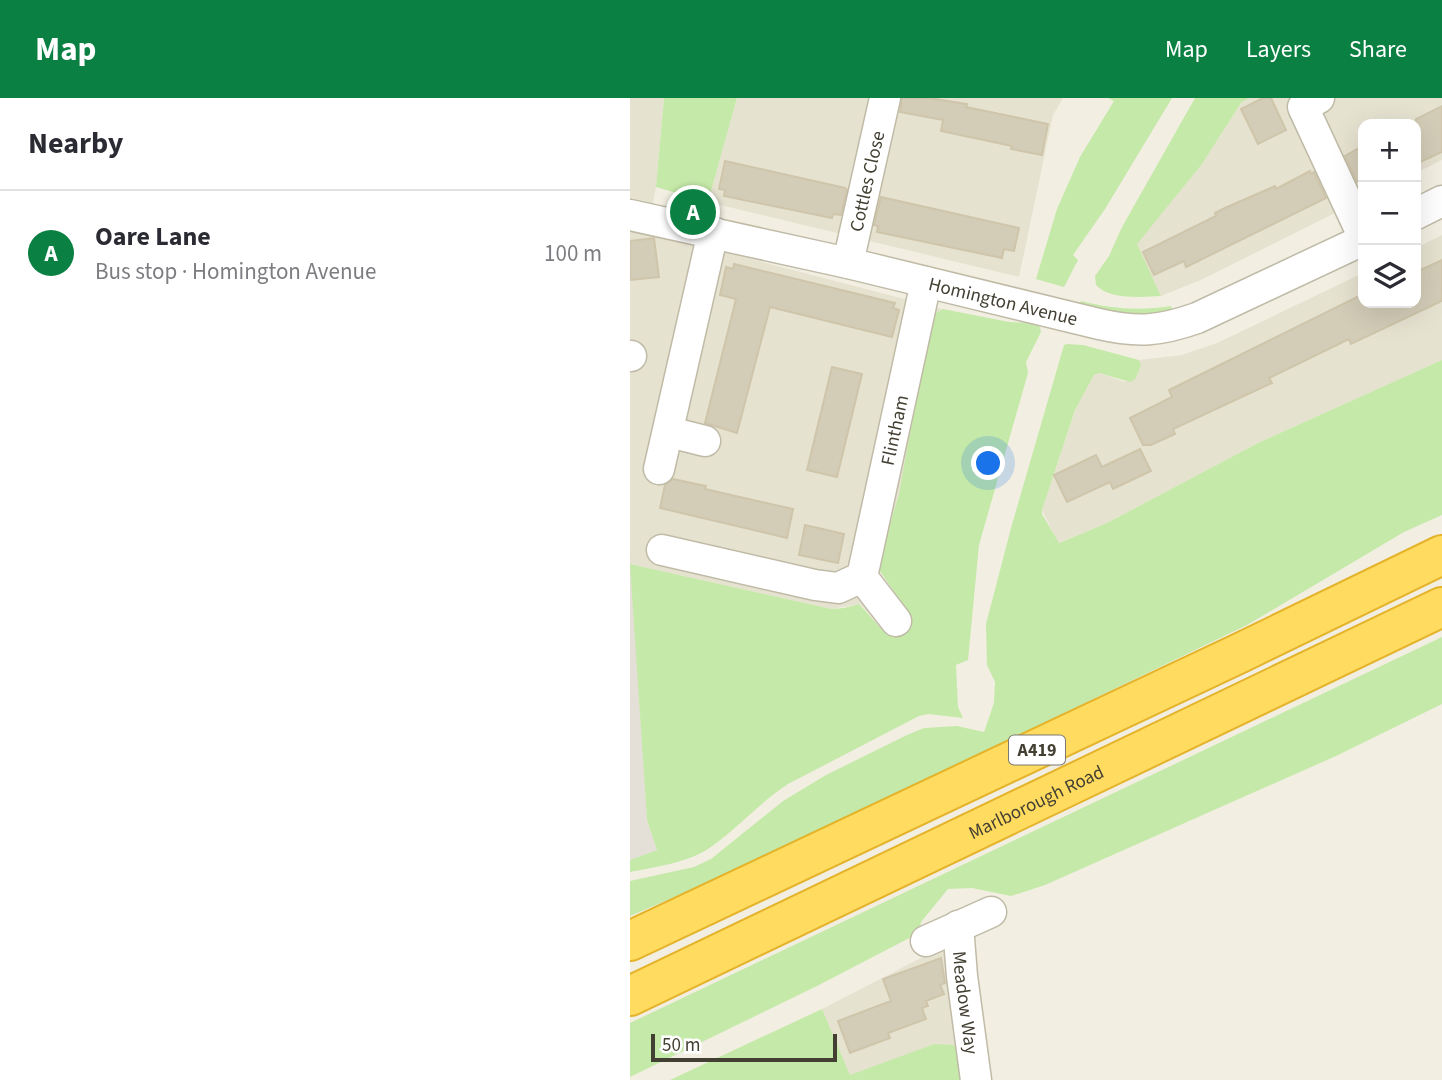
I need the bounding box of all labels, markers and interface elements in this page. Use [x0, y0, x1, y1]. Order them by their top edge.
text: Map [35, 26, 96, 73]
text: Map [1165, 32, 1208, 67]
text: Layers [1246, 32, 1311, 67]
text: Share [1349, 32, 1407, 67]
map controls [1358, 119, 1421, 308]
button: + [1358, 119, 1421, 182]
text: Nearby [28, 122, 123, 165]
street label: Cottles Close [843, 128, 892, 234]
button: − [1358, 182, 1421, 245]
pin: A [670, 186, 716, 238]
text: Oare Lane [95, 218, 211, 255]
text: A [44, 237, 58, 270]
text: 100 m [544, 237, 602, 270]
button: layers [1358, 245, 1421, 308]
text: Bus stop · Homington Avenue [95, 255, 376, 288]
street label: Homington Avenue [926, 271, 1080, 333]
street label: Flintham [875, 393, 916, 468]
your location [971, 446, 1005, 480]
road number: A419 [1009, 736, 1065, 764]
street label: Marlborough Road [964, 759, 1109, 847]
street label: Meadow Way [945, 950, 984, 1056]
scale bar [651, 1031, 836, 1063]
text: 50 m [662, 1032, 700, 1059]

